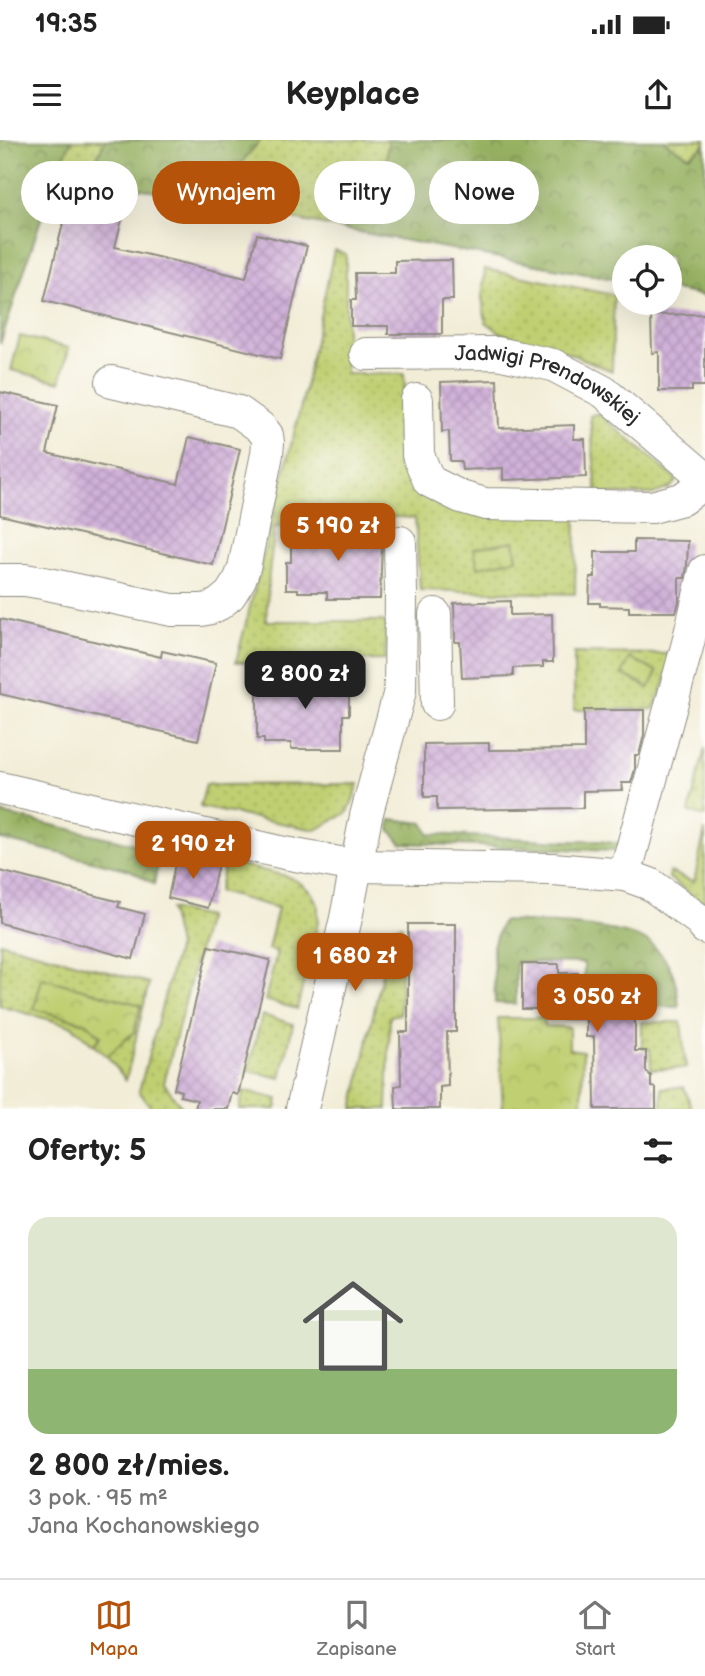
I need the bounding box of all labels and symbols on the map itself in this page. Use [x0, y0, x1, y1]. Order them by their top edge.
street label: Jadwigi Prendowskiej [454, 341, 645, 430]
pin: 5 190 zł [266, 504, 410, 563]
pin: 2 800 zł [233, 652, 377, 711]
pin: 2 190 zł [121, 822, 265, 881]
pin: 1 680 zł [283, 934, 427, 993]
pin: 3 050 zł [525, 974, 669, 1034]

